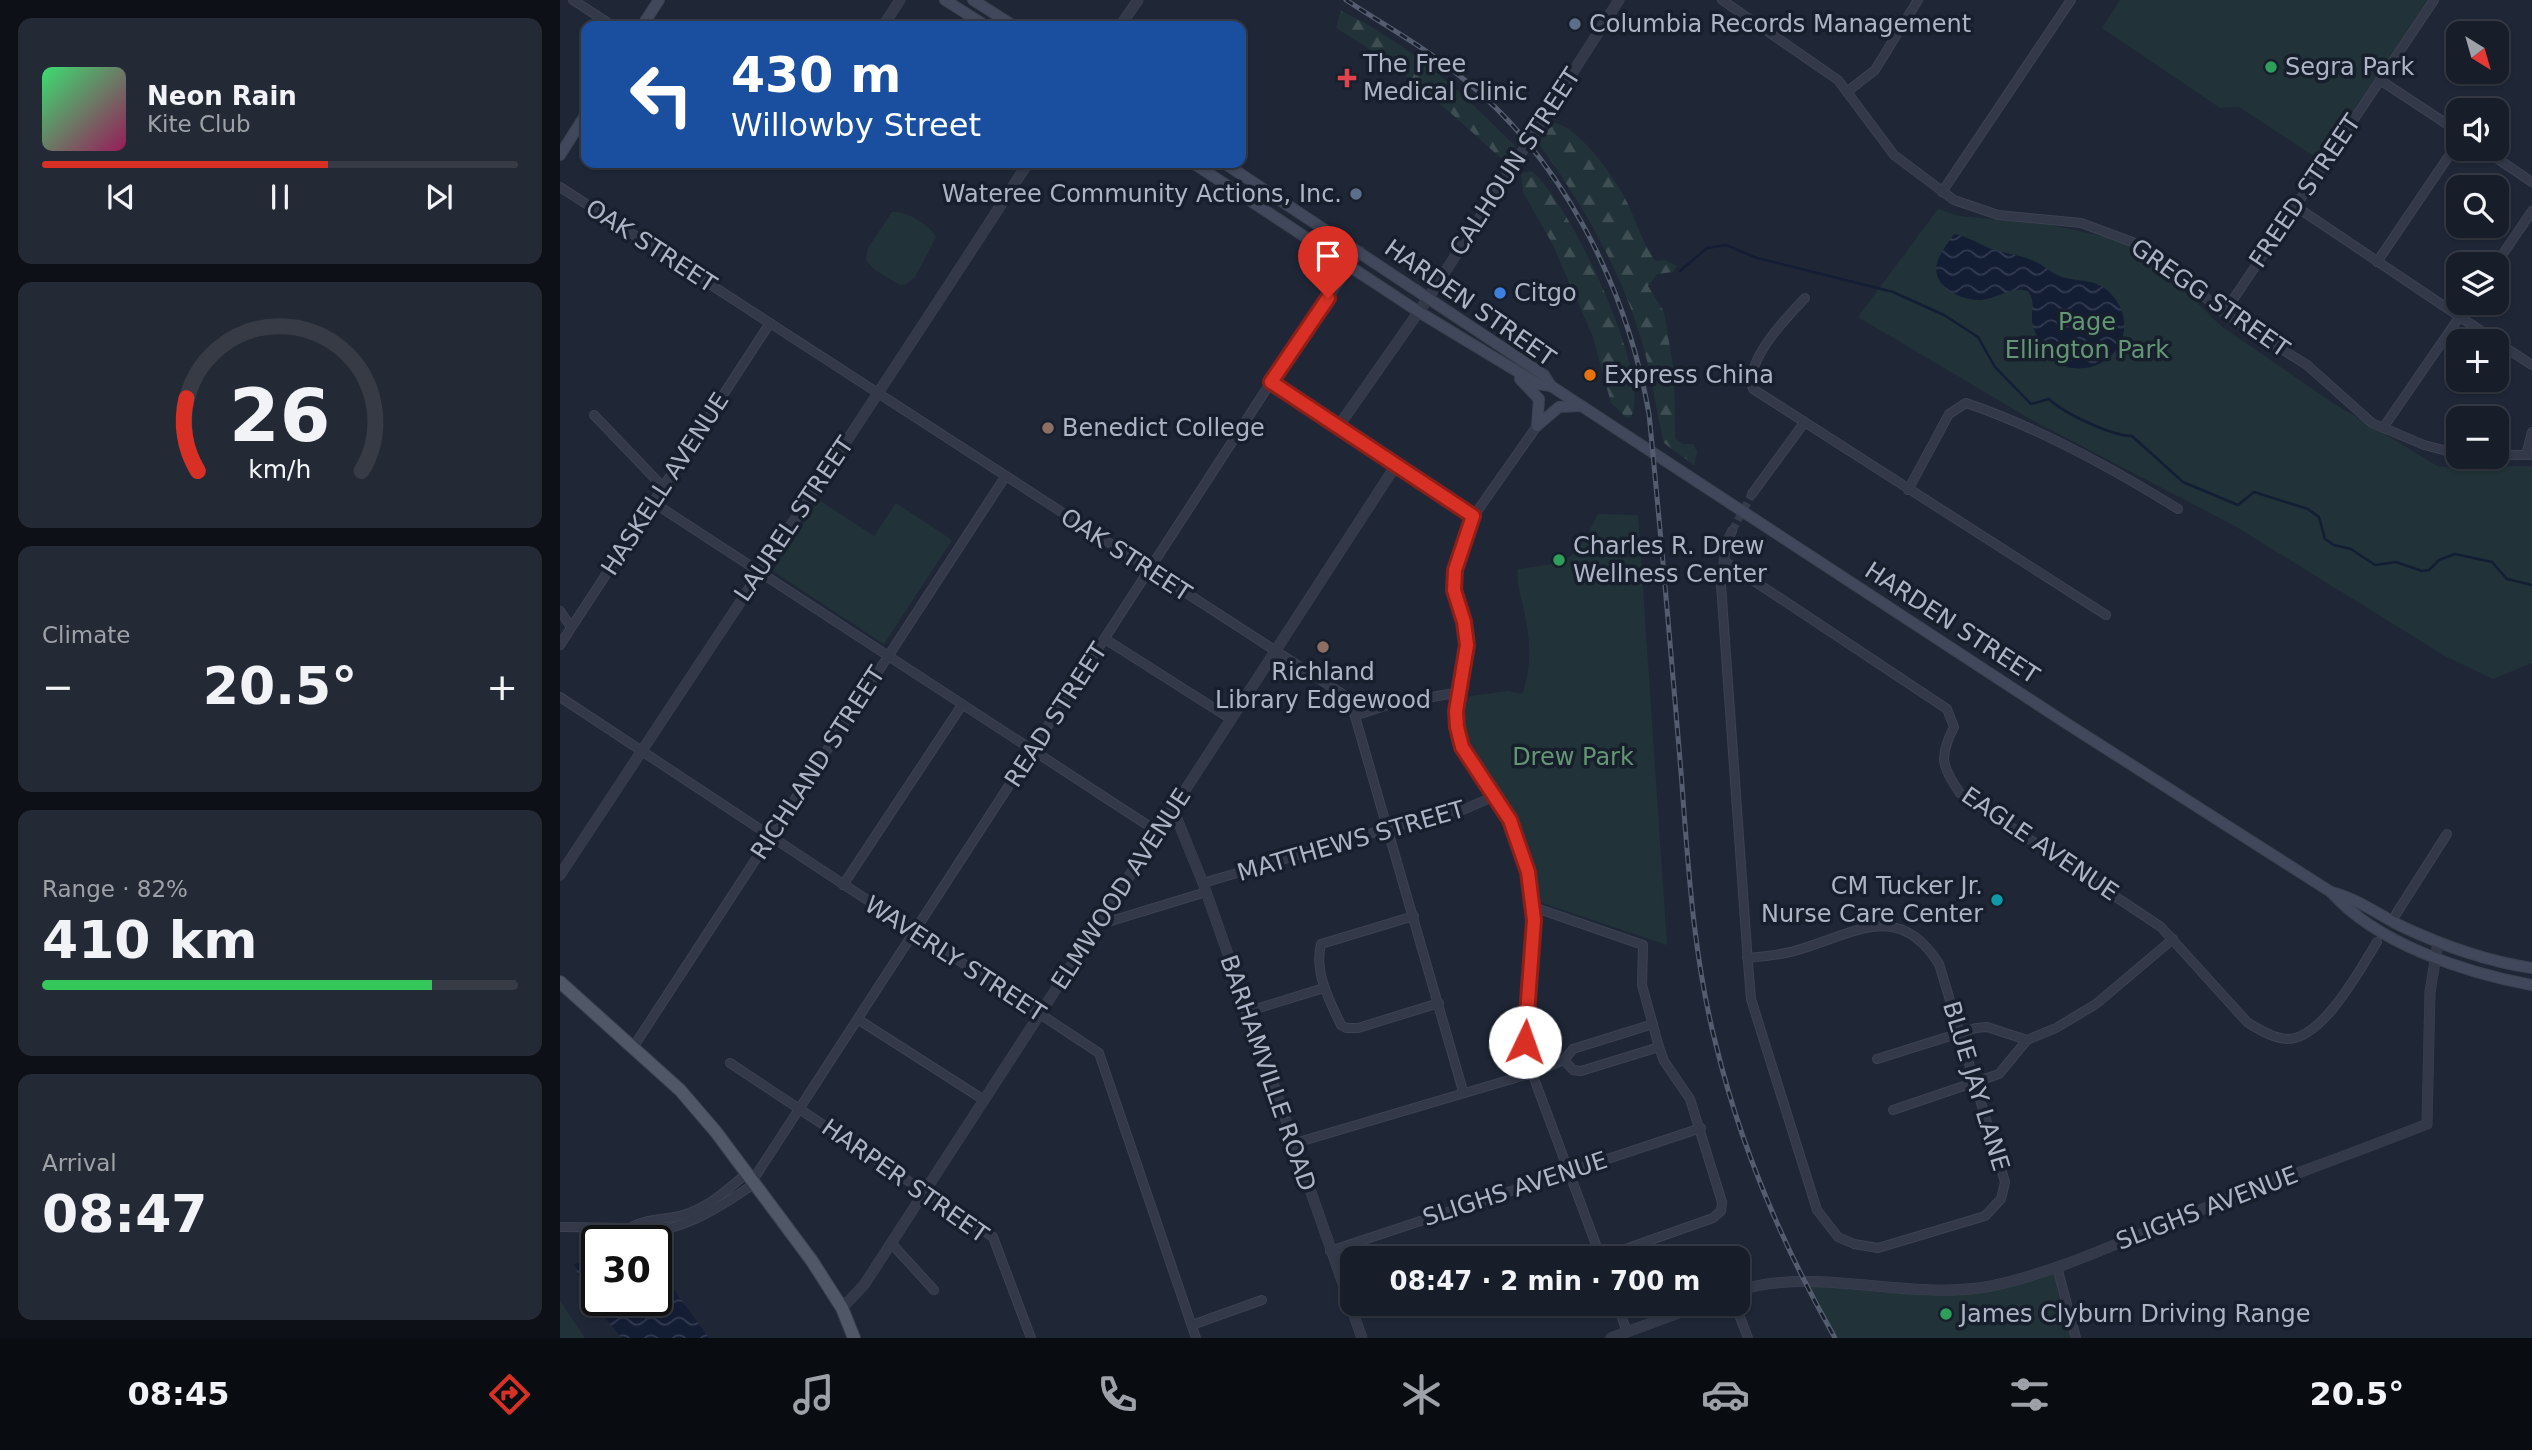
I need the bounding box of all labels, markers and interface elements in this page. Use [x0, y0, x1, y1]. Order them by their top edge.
place label: Columbia Records Management [1589, 10, 1971, 38]
marker: Columbia Records Management [1567, 16, 1583, 32]
north arrow [2446, 21, 2510, 84]
map controls [2446, 21, 2509, 469]
text: 430 m [731, 47, 901, 104]
icon: left [616, 49, 707, 140]
place label: The Free Medical Clinic [1362, 50, 1528, 106]
place label: Segra Park [2285, 53, 2414, 81]
marker: Segra Park [2263, 59, 2279, 75]
street label: CALHOUN STREET [1444, 63, 1586, 261]
marker: The Free Medical Clinic [1337, 68, 1357, 88]
text: Neon Rain [147, 81, 297, 111]
button: sound [2446, 98, 2509, 161]
text: Willowby Street [731, 106, 981, 144]
street label: FREED STREET [2243, 109, 2367, 273]
text: Kite Club [147, 111, 251, 137]
button: search [2446, 175, 2509, 238]
icon: previous [102, 178, 140, 216]
icon: pause [261, 178, 299, 216]
icon: next [420, 178, 458, 216]
place label: Wateree Community Actions, Inc. [942, 180, 1342, 208]
marker: Wateree Community Actions, Inc. [1348, 186, 1364, 202]
street label: OAK STREET [581, 193, 722, 299]
pin [1298, 226, 1358, 298]
street label: GREGG STREET [2125, 233, 2295, 363]
street label: HARDEN STREET [1379, 234, 1561, 373]
icon: arrive [1309, 237, 1347, 275]
button: layers [2446, 252, 2509, 315]
place label: Citgo [1514, 279, 1577, 307]
marker: Citgo [1492, 285, 1508, 301]
park label: Page Ellington Park [2005, 308, 2169, 364]
button: + [2446, 329, 2509, 392]
place label: Express China [1604, 361, 1774, 389]
marker: Express China [1582, 367, 1598, 383]
text: 26 [229, 373, 331, 458]
street label: HASKELL AVENUE [595, 387, 735, 581]
button: − [2446, 406, 2509, 469]
place label: Benedict College [1062, 414, 1265, 442]
marker: Benedict College [1040, 420, 1056, 436]
street label: LAUREL STREET [729, 431, 860, 607]
text: km/h [248, 455, 312, 484]
street label: OAK STREET [1056, 502, 1197, 608]
place label: Charles R. Drew Wellness Center [1573, 532, 1767, 588]
marker: Charles R. Drew Wellness Center [1551, 552, 1567, 568]
street label: HARDEN STREET [1860, 556, 2045, 690]
text: Climate [42, 622, 131, 648]
street label: READ STREET [999, 638, 1113, 792]
marker: Richland Library Edgewood [1315, 639, 1331, 655]
text: 20.5° [203, 656, 357, 716]
place label: Richland Library Edgewood [1215, 658, 1431, 714]
street label: RICHLAND STREET [745, 661, 891, 865]
text: − [42, 665, 74, 709]
text: + [486, 665, 518, 709]
park label: Drew Park [1512, 743, 1634, 771]
street label: EAGLE AVENUE [1956, 781, 2124, 907]
street label: ELMWOOD AVENUE [1046, 783, 1196, 995]
street label: MATTHEWS STREET [1234, 795, 1468, 887]
place label: CM Tucker Jr. Nurse Care Center [1761, 872, 1983, 928]
text: Range · 82% [42, 876, 188, 902]
street label: WAVERLY STREET [859, 890, 1051, 1028]
marker: CM Tucker Jr. Nurse Care Center [1989, 892, 2005, 908]
text: 410 km [42, 910, 257, 970]
street label: BARHAMVILLE ROAD [1214, 951, 1322, 1195]
street label: BLUE JAY LANE [1937, 998, 2015, 1174]
position arrow [1488, 1005, 1562, 1079]
street label: HARPER STREET [816, 1113, 994, 1249]
street label: SLIGHS AVENUE [1419, 1146, 1611, 1232]
text: Arrival [42, 1150, 117, 1176]
street label: SLIGHS AVENUE [2112, 1160, 2302, 1256]
text: 08:47 [42, 1184, 208, 1244]
speed limit sign: 30 [581, 1225, 672, 1316]
text: 08:47 · 2 min · 700 m [1390, 1266, 1700, 1296]
place label: James Clyburn Driving Range [1958, 1300, 2310, 1328]
marker: James Clyburn Driving Range [1938, 1306, 1954, 1322]
icon: directions [485, 1370, 534, 1419]
icon: music [789, 1370, 838, 1419]
icon: phone [1093, 1370, 1142, 1419]
icon: climate [1397, 1370, 1446, 1419]
icon: car [1701, 1370, 1750, 1419]
icon: filters [2005, 1370, 2054, 1419]
text: 08:45 [128, 1375, 229, 1413]
text: 20.5° [2309, 1375, 2404, 1413]

